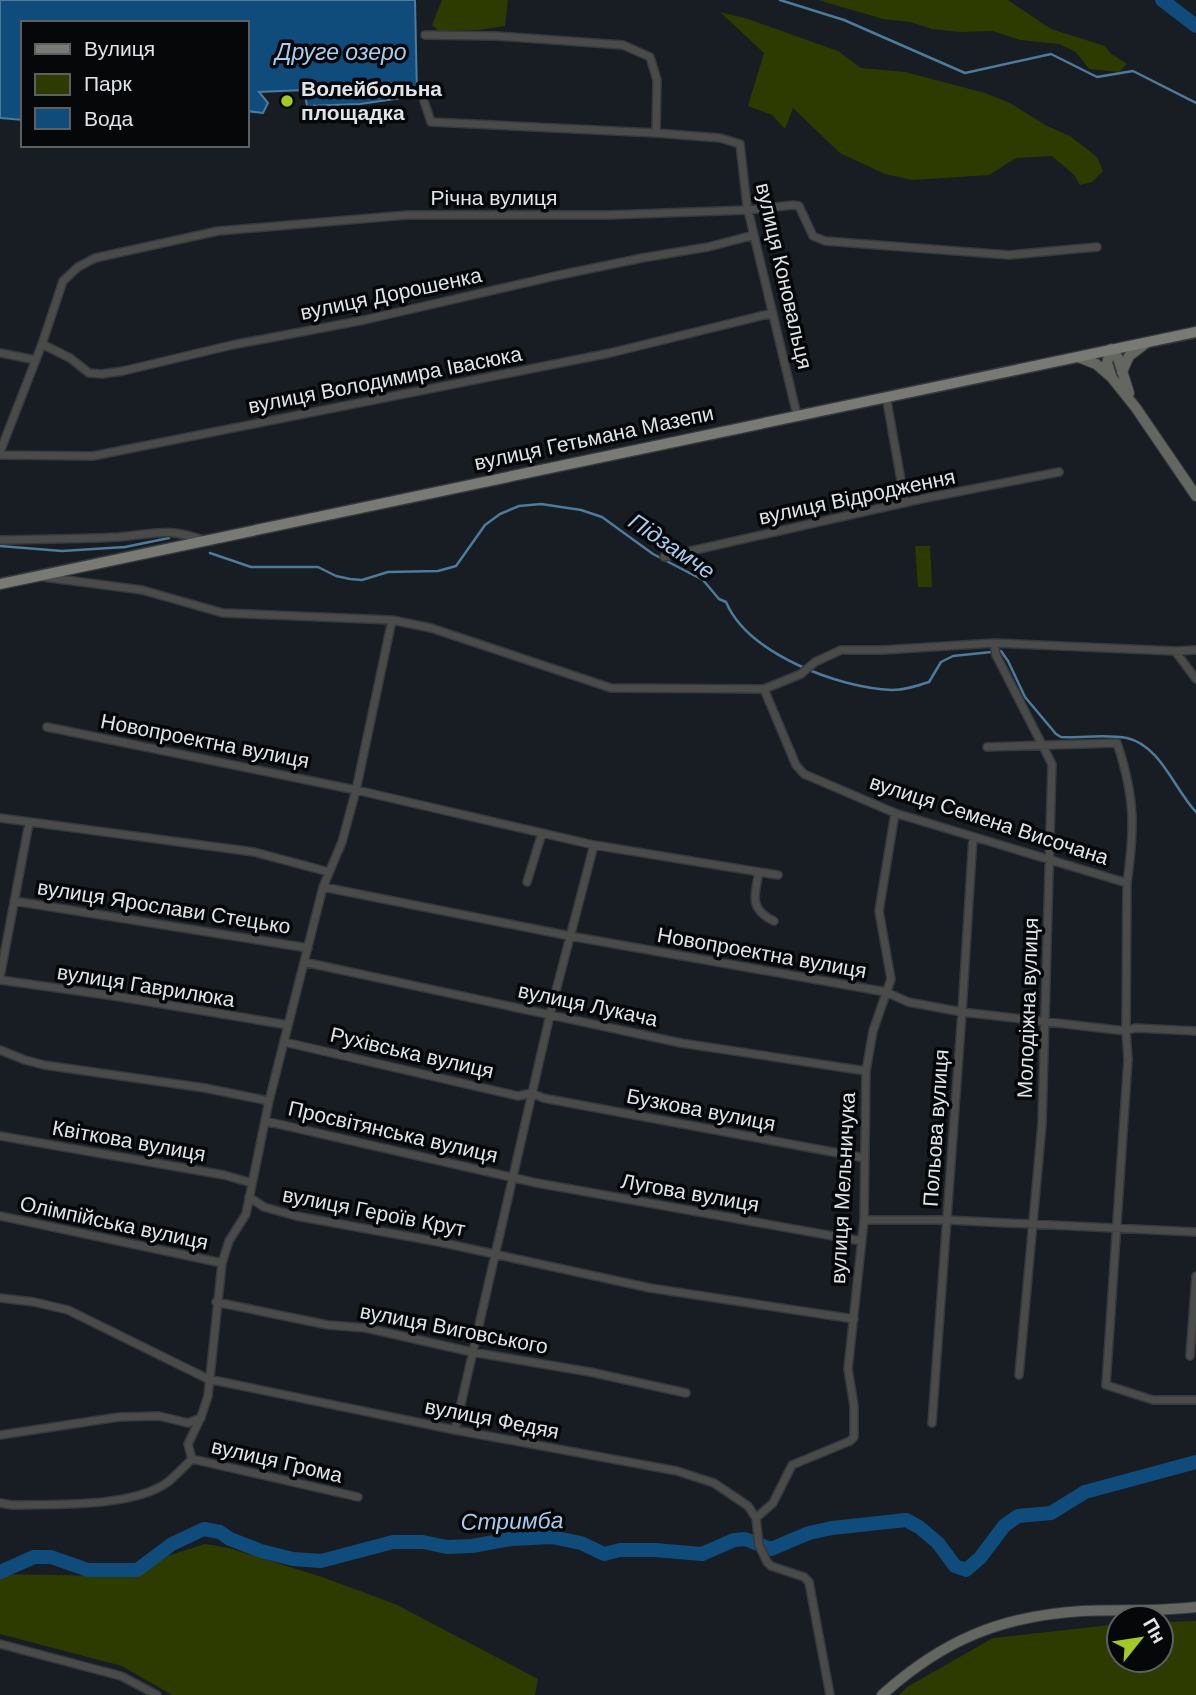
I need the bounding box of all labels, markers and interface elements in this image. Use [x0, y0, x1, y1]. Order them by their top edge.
legend [21, 21, 248, 147]
text: Вулиця [84, 37, 155, 60]
water label: Друге озеро [272, 39, 407, 65]
text: Парк [84, 72, 132, 95]
place label: Волейбольна площадка [301, 77, 442, 124]
marker: Волейбольна площадка [279, 93, 295, 109]
text: Вода [84, 107, 133, 130]
street label: вулиця Коновальця [752, 181, 817, 371]
street label: Річна вулиця [431, 186, 557, 209]
street label: вулиця Дорошенка [298, 263, 484, 324]
street label: вулиця Володимира Івасюка [246, 342, 524, 417]
street label: вулиця Гетьмана Мазепи [472, 401, 716, 474]
street label: вулиця Відродження [757, 464, 957, 529]
water label: Підзамче [624, 508, 720, 584]
street label: Новопроектна вулиця [99, 709, 311, 772]
street label: вулиця Семена Височана [867, 770, 1112, 869]
street label: вулиця Ярослави Стецько [36, 875, 292, 938]
street label: Молодіжна вулиця [1013, 917, 1042, 1099]
street label: Новопроектна вулиця [656, 923, 869, 982]
street label: вулиця Гаврилюка [56, 960, 237, 1011]
street label: вулиця Лукача [516, 979, 660, 1031]
street label: Рухівська вулиця [328, 1022, 496, 1083]
street label: Польова вулиця [919, 1048, 952, 1207]
street label: Бузкова вулиця [625, 1084, 777, 1135]
street label: вулиця Мельничука [826, 1091, 859, 1284]
street label: Просвітянська вулиця [286, 1096, 500, 1167]
street label: Квіткова вулиця [51, 1116, 208, 1165]
street label: Лугова вулиця [619, 1169, 761, 1216]
street label: вулиця Героїв Крут [281, 1183, 468, 1241]
street label: Олімпійська вулиця [18, 1191, 210, 1254]
street label: вулиця Виговського [358, 1299, 550, 1358]
street label: вулиця Федяя [423, 1394, 561, 1443]
street label: вулиця Грома [209, 1434, 345, 1487]
water label: Стримба [460, 1507, 564, 1535]
north arrow [1105, 1604, 1175, 1674]
text: Пн [1139, 1615, 1170, 1647]

